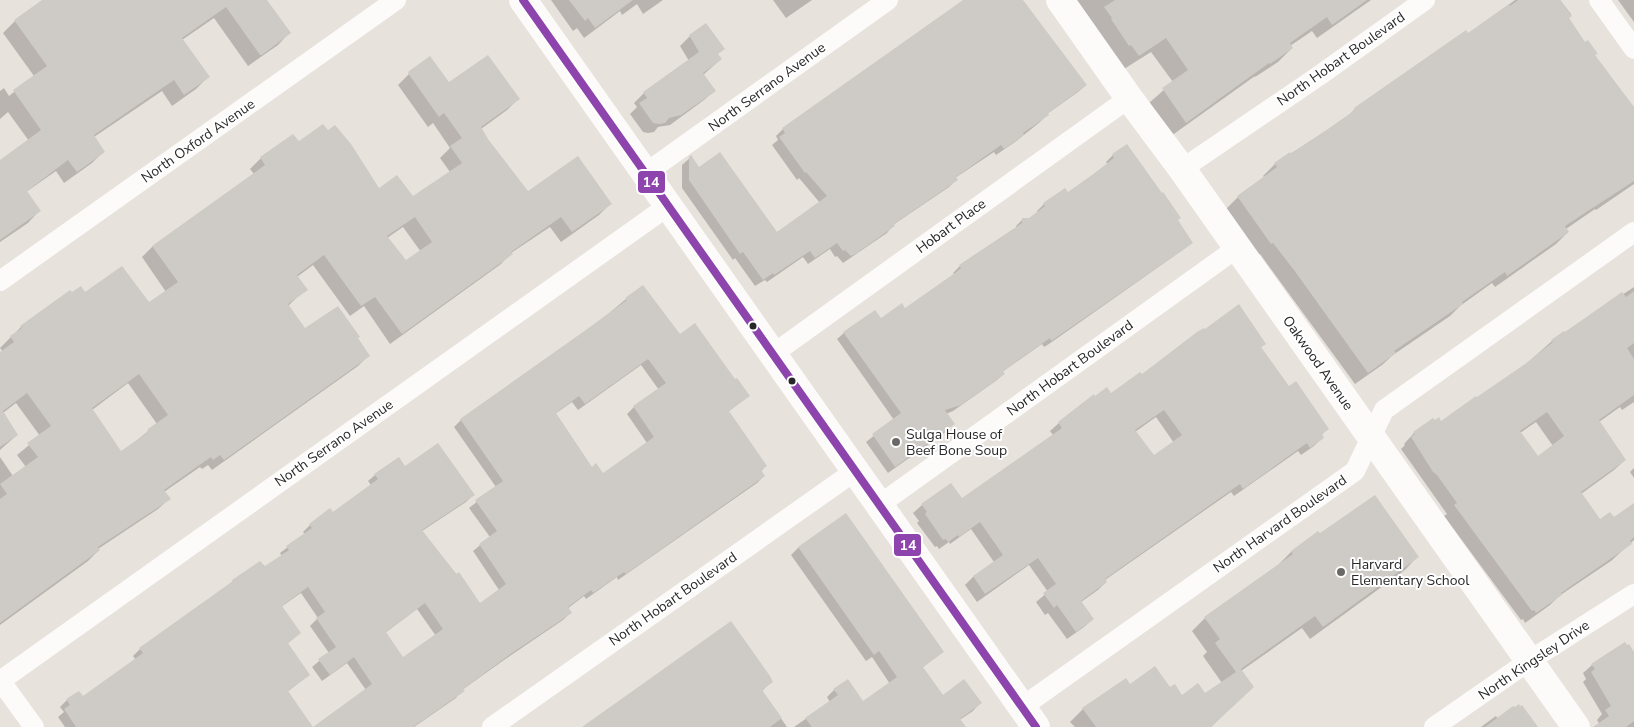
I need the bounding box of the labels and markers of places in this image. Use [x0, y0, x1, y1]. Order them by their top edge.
unlabelled marker [748, 321, 758, 331]
unlabelled marker [787, 376, 797, 386]
place label: Sulga House of Beef Bone Soup [906, 425, 1007, 460]
marker: Sulga House of Beef Bone Soup [890, 436, 902, 448]
place label: Harvard Elementary School [1351, 555, 1470, 590]
marker: Harvard Elementary School [1335, 566, 1347, 578]

